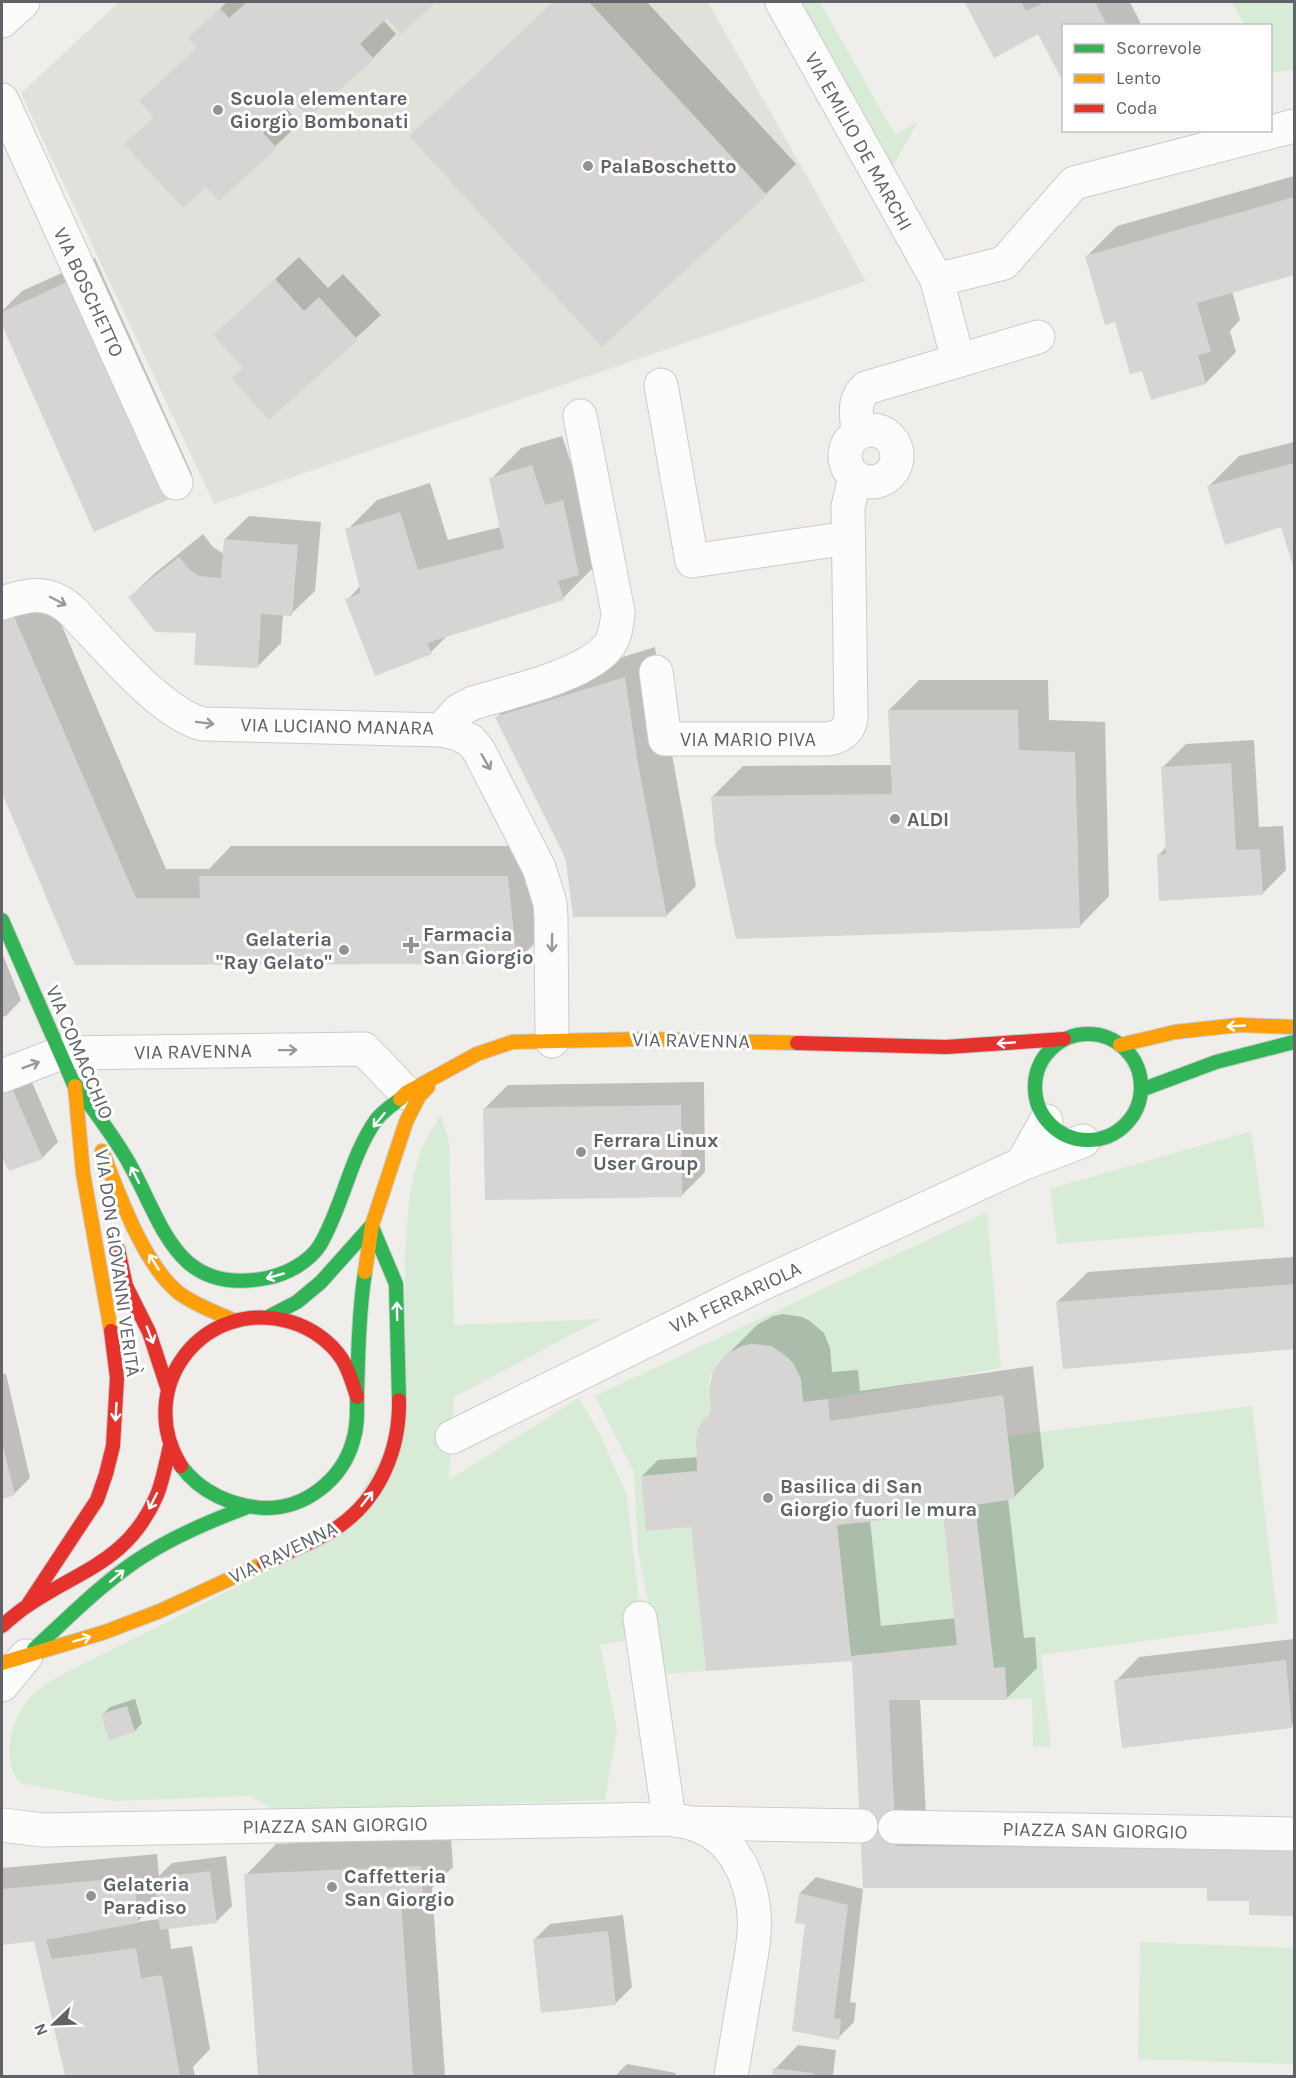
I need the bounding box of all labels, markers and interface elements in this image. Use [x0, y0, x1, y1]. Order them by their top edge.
legend [1062, 24, 1272, 132]
text: Scorrevole [1116, 37, 1201, 59]
street label: VIA EMILIO DE MARCHI [800, 48, 917, 235]
text: Lento [1116, 67, 1161, 89]
place label: Scuola elementare Giorgio Bombonati [230, 87, 409, 133]
text: Coda [1116, 97, 1157, 119]
marker: Scuola elementare Giorgio Bombonati [211, 103, 225, 117]
place label: PalaBoschetto [600, 155, 737, 178]
marker: PalaBoschetto [581, 159, 595, 173]
street label: VIA BOSCHETTO [48, 224, 129, 361]
one-way arrow [49, 595, 66, 607]
street label: VIA LUCIANO MANARA [240, 713, 434, 740]
one-way arrow [195, 718, 215, 729]
street label: VIA MARIO PIVA [680, 728, 816, 751]
one-way arrow [480, 753, 492, 770]
place label: ALDI [907, 808, 949, 831]
marker: ALDI [888, 812, 902, 826]
place label: Farmacia San Giorgio [423, 923, 534, 969]
place label: Gelateria "Ray Gelato" [216, 928, 332, 974]
one-way arrow [546, 932, 558, 952]
marker: Farmacia San Giorgio [404, 938, 418, 952]
marker: Gelateria "Ray Gelato" [337, 943, 351, 957]
street label: VIA COMACCHIO [41, 982, 118, 1123]
one-way arrow [1227, 1021, 1247, 1032]
street label: VIA RAVENNA [632, 1028, 750, 1053]
one-way arrow [996, 1038, 1016, 1049]
street label: VIA RAVENNA [134, 1039, 252, 1064]
one-way arrow [277, 1044, 297, 1055]
one-way arrow [21, 1058, 40, 1069]
one-way arrow [373, 1111, 386, 1127]
place label: Ferrara Linux User Group [593, 1129, 718, 1175]
marker: Ferrara Linux User Group [574, 1145, 588, 1159]
street label: VIA DON GIOVANNI VERITÀ [90, 1148, 146, 1378]
one-way arrow [129, 1166, 141, 1184]
one-way arrow [148, 1254, 160, 1271]
street label: VIA FERRARIOLA [666, 1257, 805, 1338]
one-way arrow [266, 1270, 285, 1282]
one-way arrow [391, 1302, 402, 1322]
one-way arrow [145, 1325, 156, 1344]
one-way arrow [110, 1402, 121, 1422]
place label: Basilica di San Giorgio fuori le mura [780, 1475, 977, 1521]
one-way arrow [361, 1491, 374, 1507]
marker: Basilica di San Giorgio fuori le mura [761, 1491, 775, 1505]
one-way arrow [147, 1492, 158, 1510]
street label: VIA RAVENNA [225, 1516, 341, 1589]
one-way arrow [109, 1569, 125, 1582]
one-way arrow [72, 1633, 91, 1644]
street label: PIAZZA SAN GIORGIO [242, 1812, 428, 1839]
street label: PIAZZA SAN GIORGIO [1002, 1817, 1188, 1844]
place label: Caffetteria San Giorgio [344, 1865, 455, 1911]
place label: Gelateria Paradiso [103, 1873, 190, 1919]
marker: Caffetteria San Giorgio [325, 1880, 339, 1894]
marker: Gelateria Paradiso [84, 1889, 98, 1903]
north arrow [24, 1994, 84, 2054]
text: N [30, 2021, 52, 2039]

